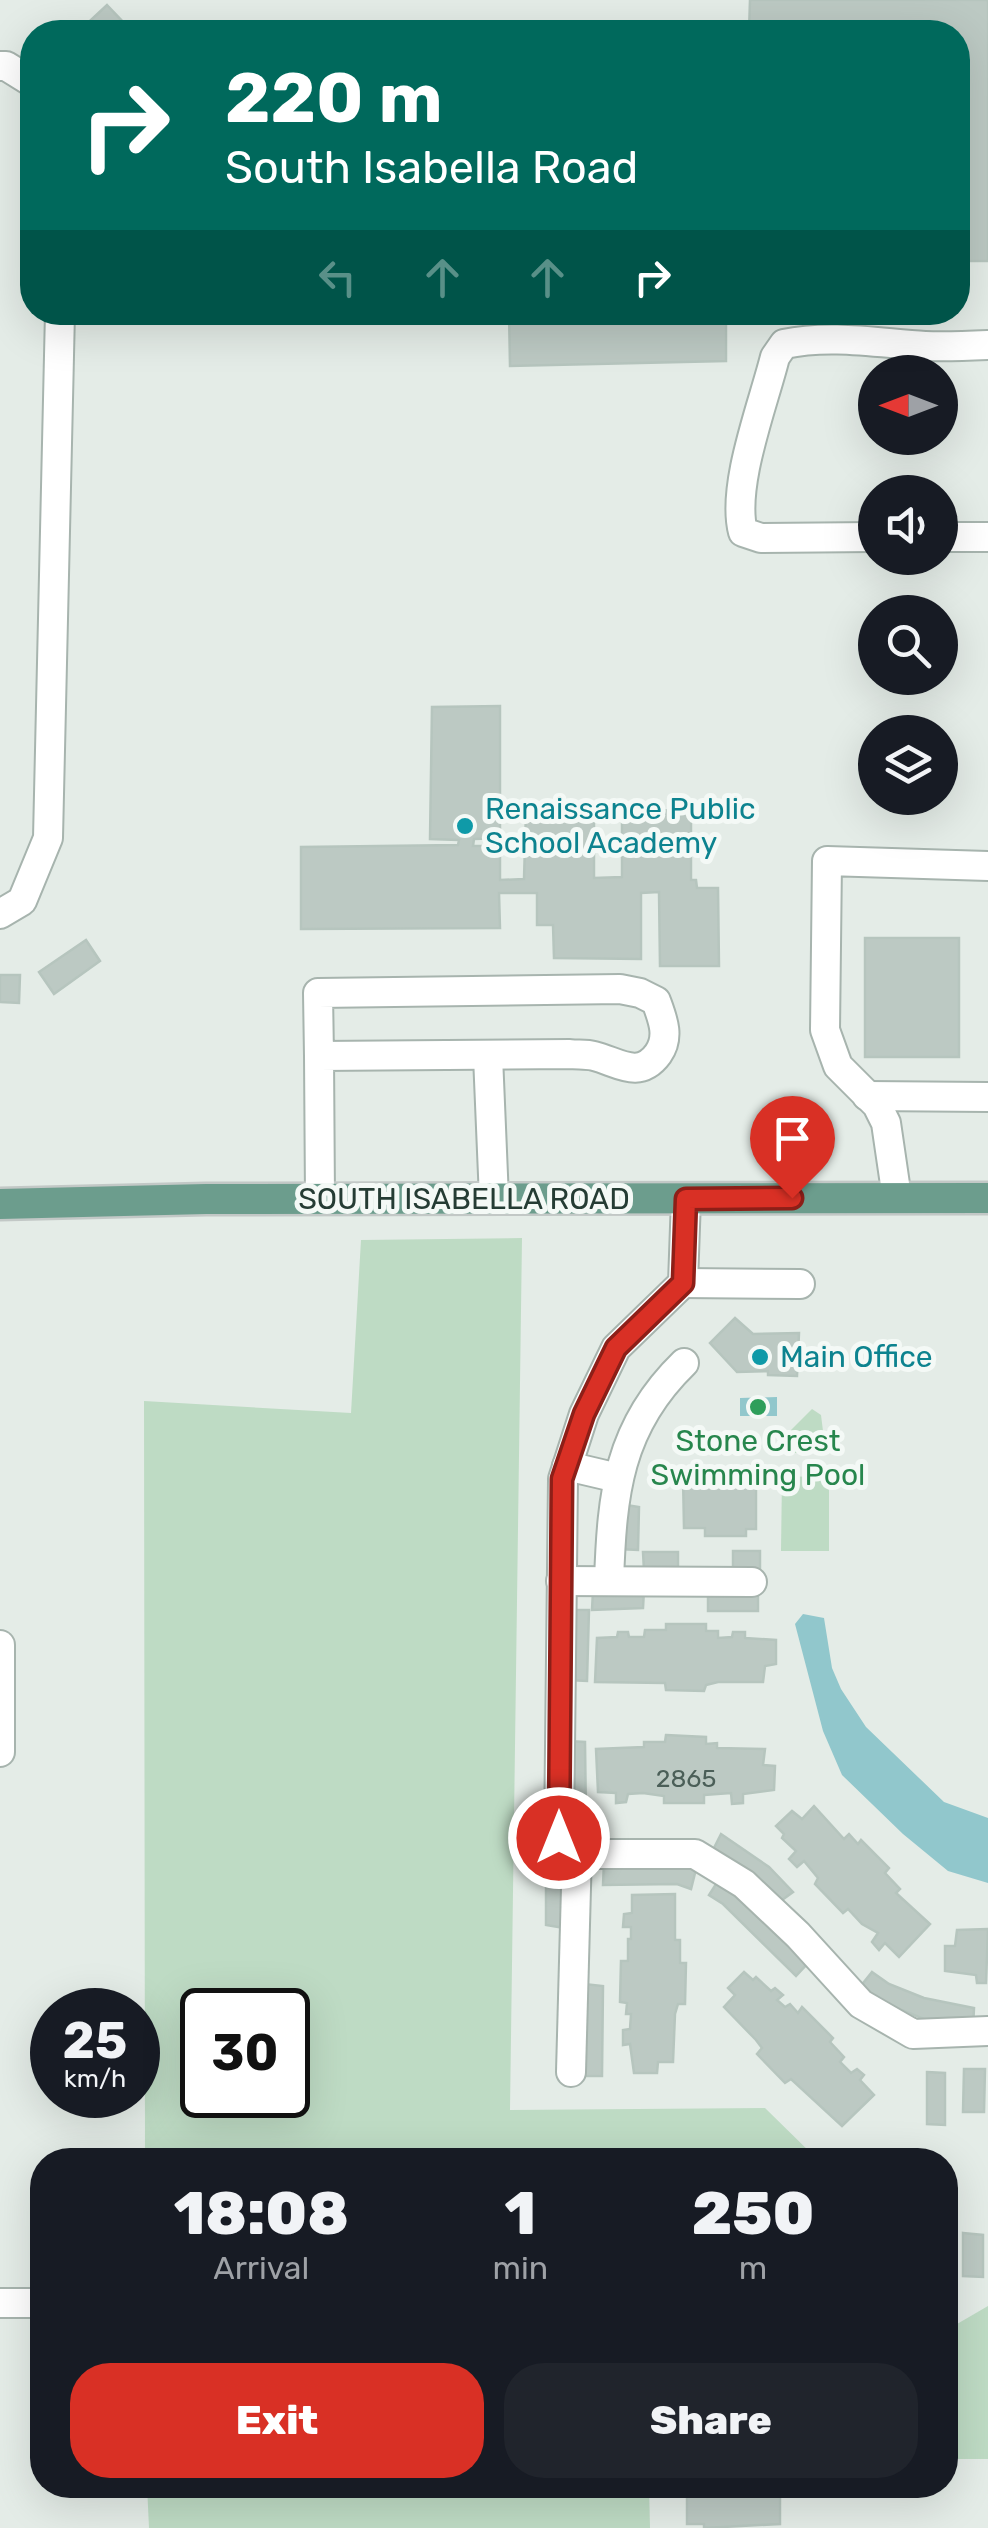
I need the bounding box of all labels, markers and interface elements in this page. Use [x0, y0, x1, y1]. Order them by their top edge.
text: 220 m [225, 57, 443, 140]
icon: right [60, 60, 190, 190]
text: South Isabella Road [225, 141, 638, 194]
icon: left [310, 250, 365, 305]
icon: ahead [415, 250, 470, 305]
icon: ahead [520, 250, 575, 305]
icon: right [625, 250, 680, 305]
north arrow [858, 355, 958, 455]
map controls [858, 355, 958, 815]
button: sound [858, 475, 958, 575]
button: search [858, 595, 958, 695]
button: layers [858, 715, 958, 815]
place label: Renaissance Public School Academy [485, 791, 756, 861]
marker: Renaissance Public School Academy [454, 815, 476, 837]
pin [750, 1096, 835, 1199]
icon: arrive [765, 1111, 820, 1166]
street label: SOUTH ISABELLA ROAD [298, 1181, 630, 1217]
place label: Main Office [780, 1339, 933, 1375]
marker: Main Office [749, 1346, 771, 1368]
marker: Stone Crest Swimming Pool [747, 1396, 769, 1418]
place label: Stone Crest Swimming Pool [651, 1423, 865, 1493]
house number: 2865 [656, 1764, 716, 1793]
position arrow [507, 1786, 611, 1890]
speed limit sign: 30 [180, 1988, 310, 2118]
text: 25 [63, 2011, 127, 2071]
text: km/h [64, 2064, 126, 2093]
text: 18:08 [174, 2178, 349, 2249]
text: 1 [505, 2178, 536, 2249]
text: 250 [692, 2178, 814, 2249]
text: Arrival [213, 2249, 309, 2287]
text: min [493, 2249, 548, 2287]
text: m [739, 2249, 767, 2287]
button: Exit [70, 2363, 484, 2478]
button: Share [504, 2363, 918, 2478]

